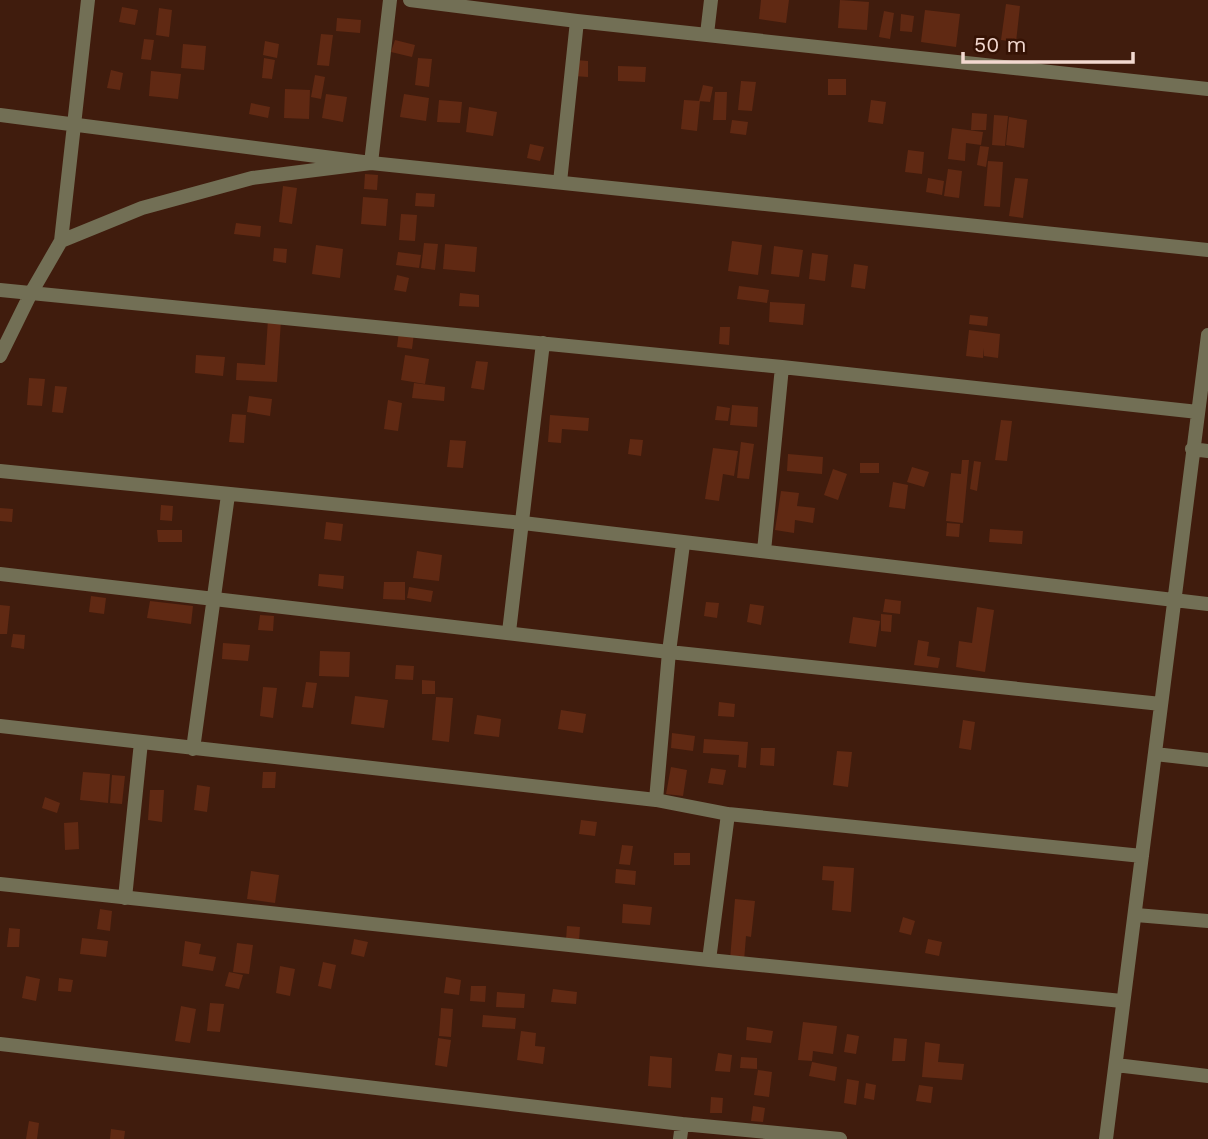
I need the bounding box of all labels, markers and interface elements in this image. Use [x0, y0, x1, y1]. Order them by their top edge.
scale bar [963, 21, 1133, 65]
text: 50 m [974, 32, 1026, 57]

